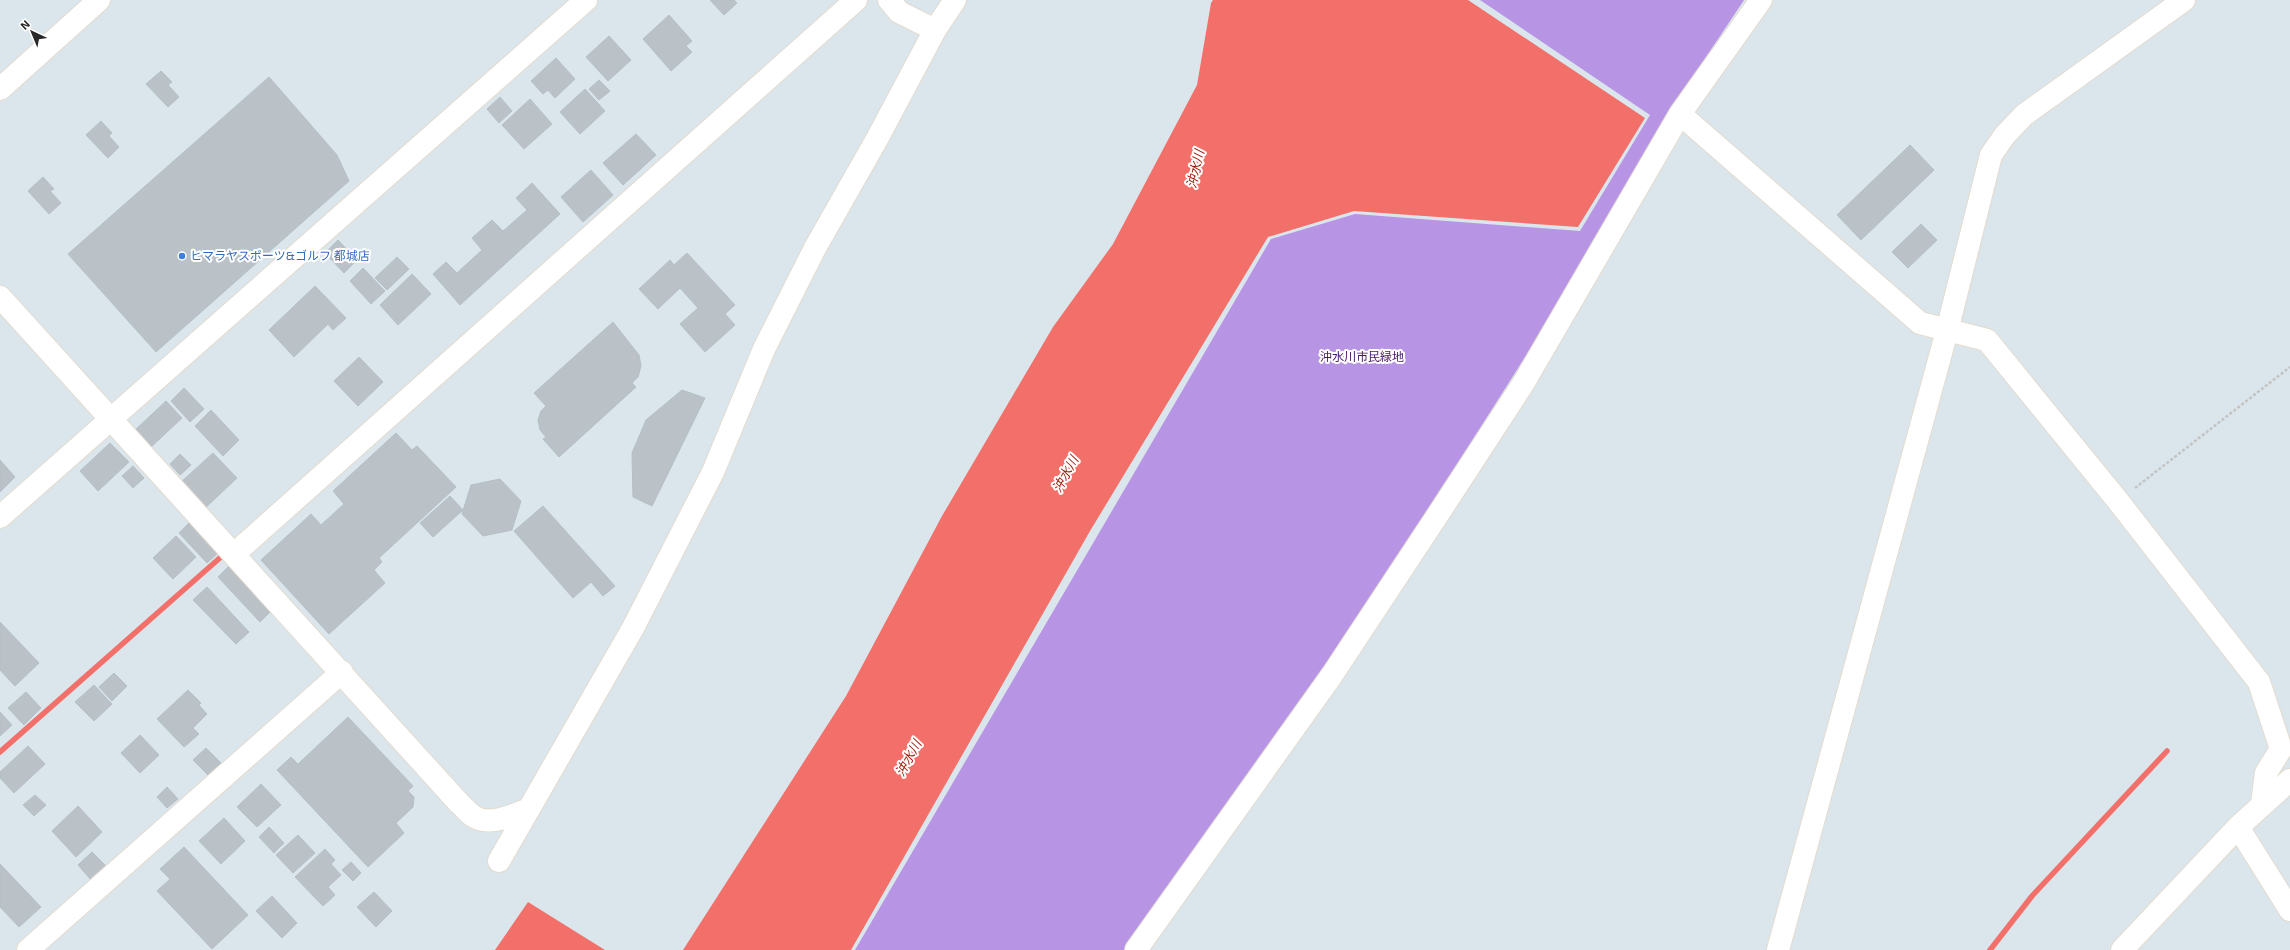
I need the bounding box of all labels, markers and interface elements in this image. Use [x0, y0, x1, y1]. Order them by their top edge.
north arrow [12, 12, 52, 52]
text: N [17, 17, 32, 32]
water label: 沖水川 [1183, 146, 1208, 190]
place label: ヒマラヤスポーツ&ゴルフ 都城店 [190, 248, 370, 262]
marker: ヒマラヤスポーツ&ゴルフ 都城店 [177, 251, 187, 261]
park label: 沖水川市民緑地 [1320, 349, 1404, 363]
water label: 沖水川 [1049, 451, 1082, 495]
water label: 沖水川 [892, 735, 925, 779]

